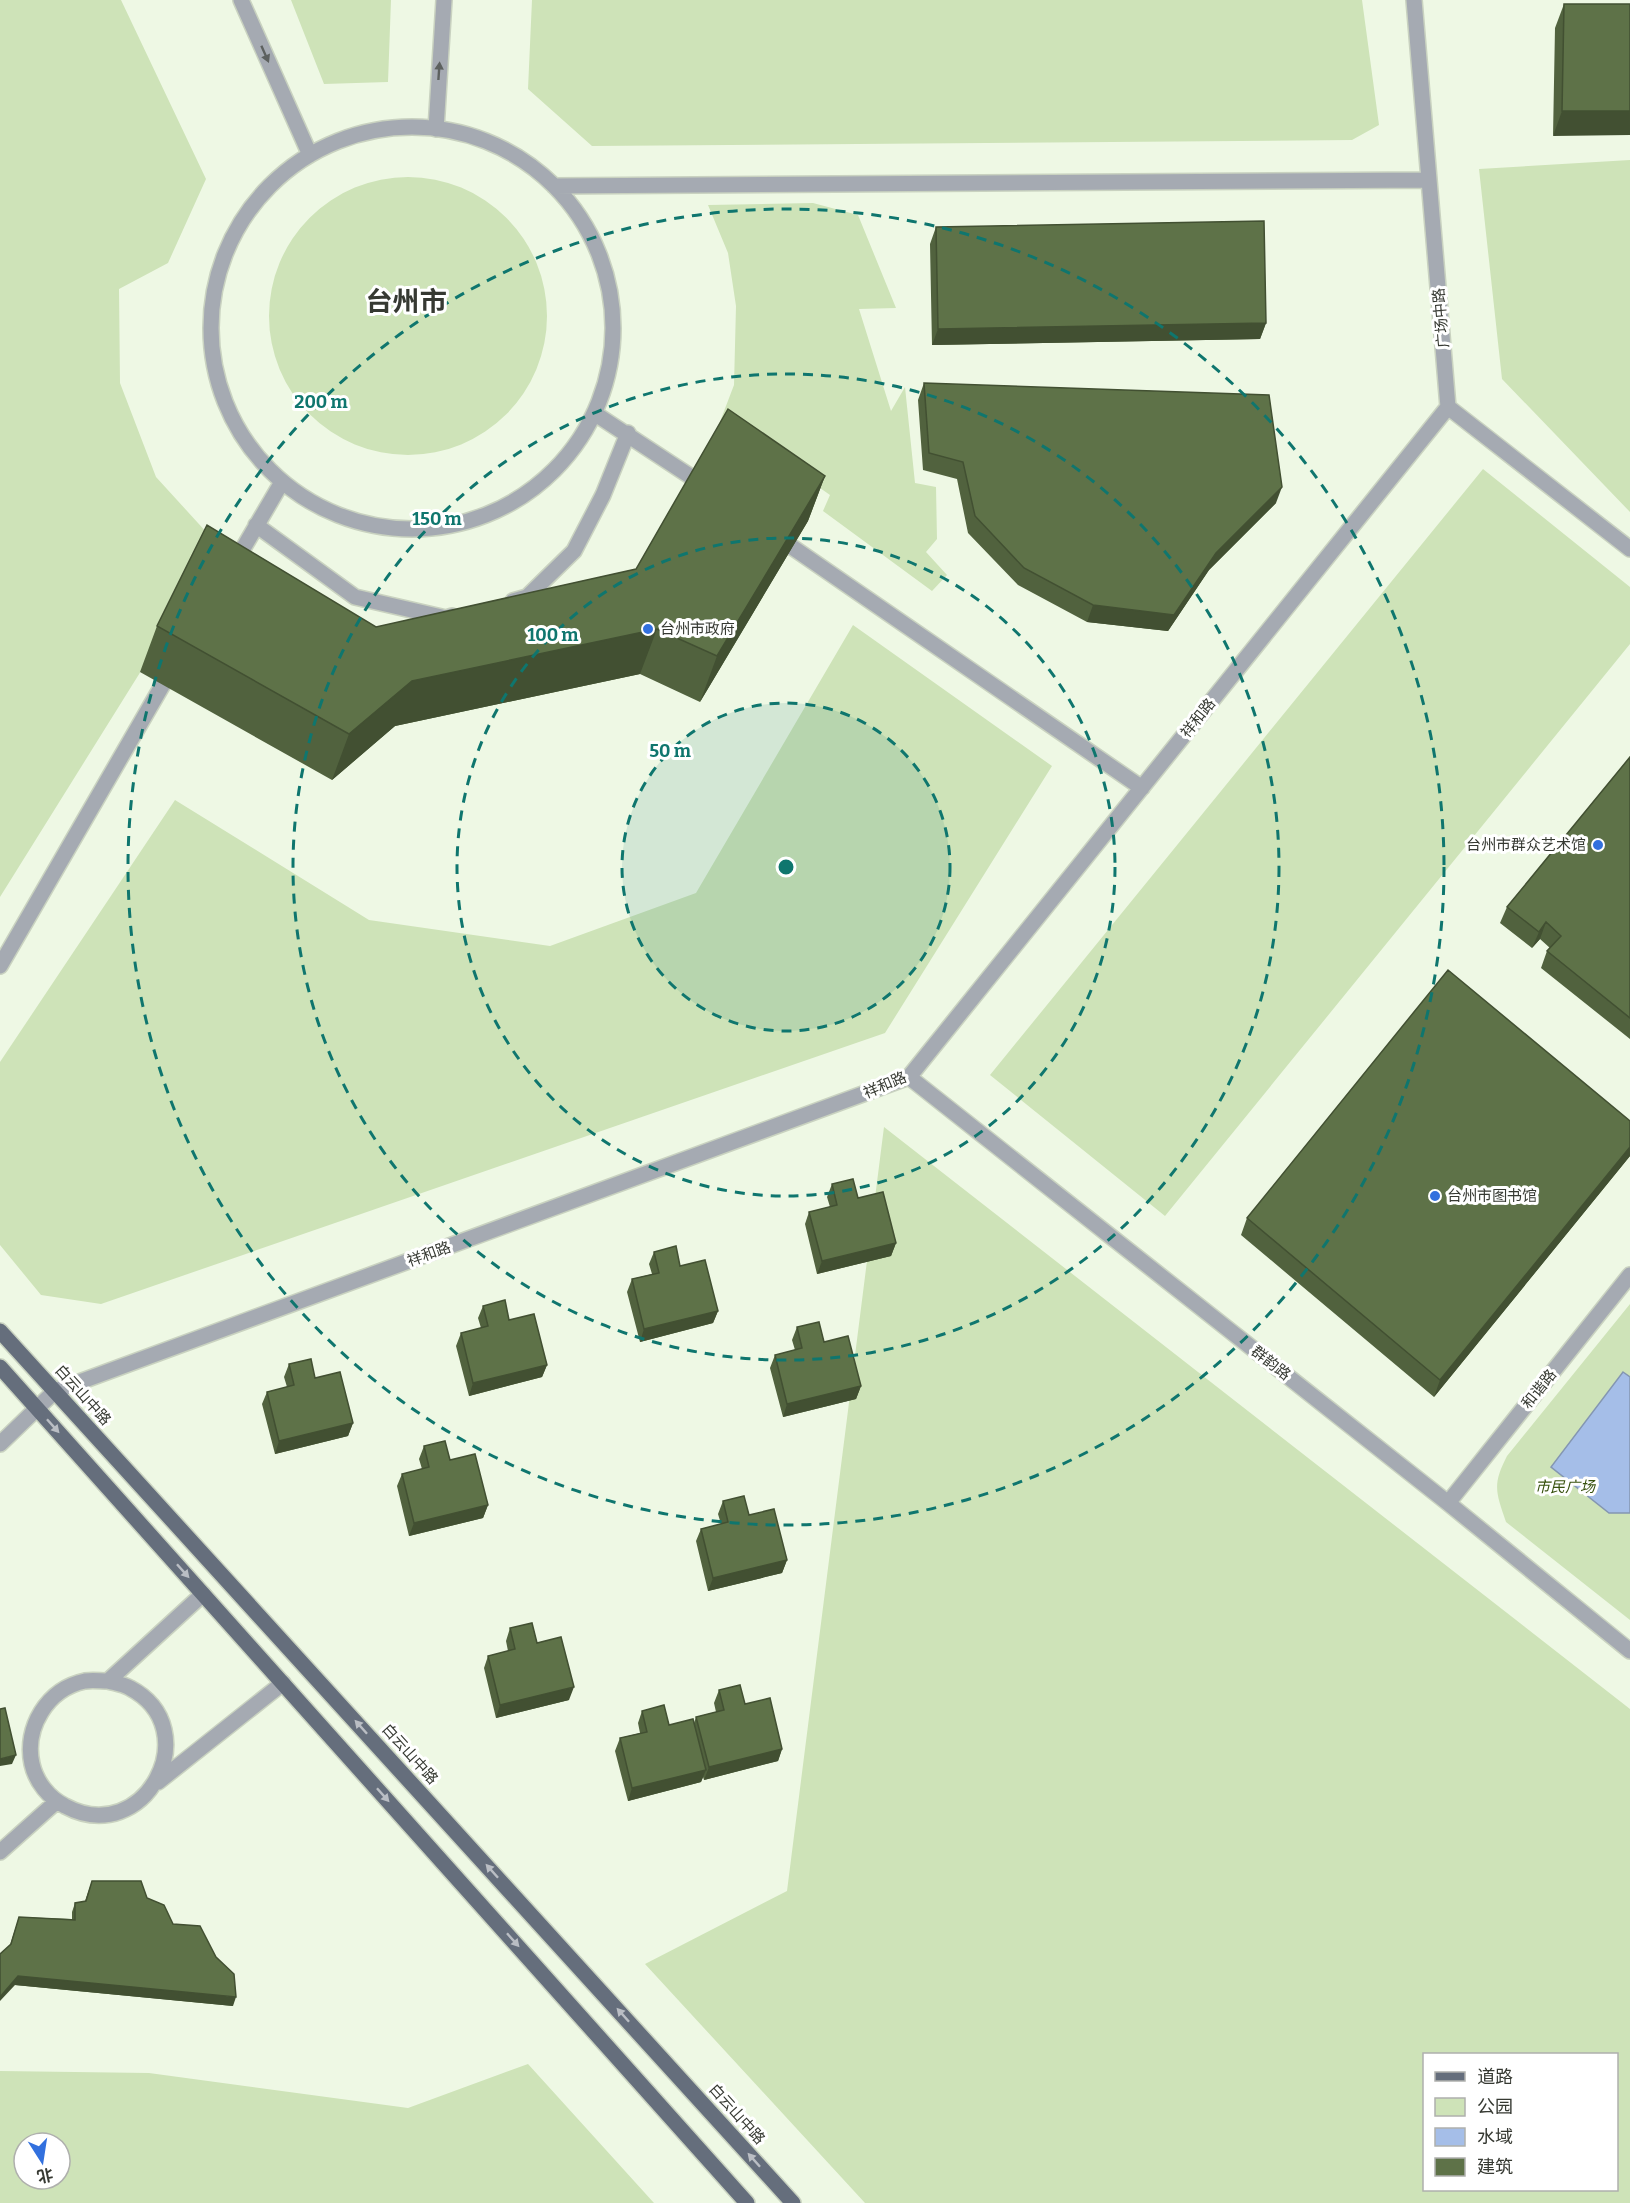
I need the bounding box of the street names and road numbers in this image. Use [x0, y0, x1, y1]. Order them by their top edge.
street label: 广场中路 [1429, 287, 1453, 349]
street label: 祥和路 [1177, 695, 1219, 741]
street label: 祥和路 [861, 1068, 909, 1102]
street label: 祥和路 [405, 1238, 453, 1270]
street label: 群韵路 [1248, 1342, 1294, 1384]
street label: 白云山中路 [51, 1361, 115, 1429]
street label: 和谐路 [1518, 1366, 1560, 1412]
street label: 白云山中路 [378, 1720, 442, 1788]
street label: 白云山中路 [705, 2080, 769, 2148]

